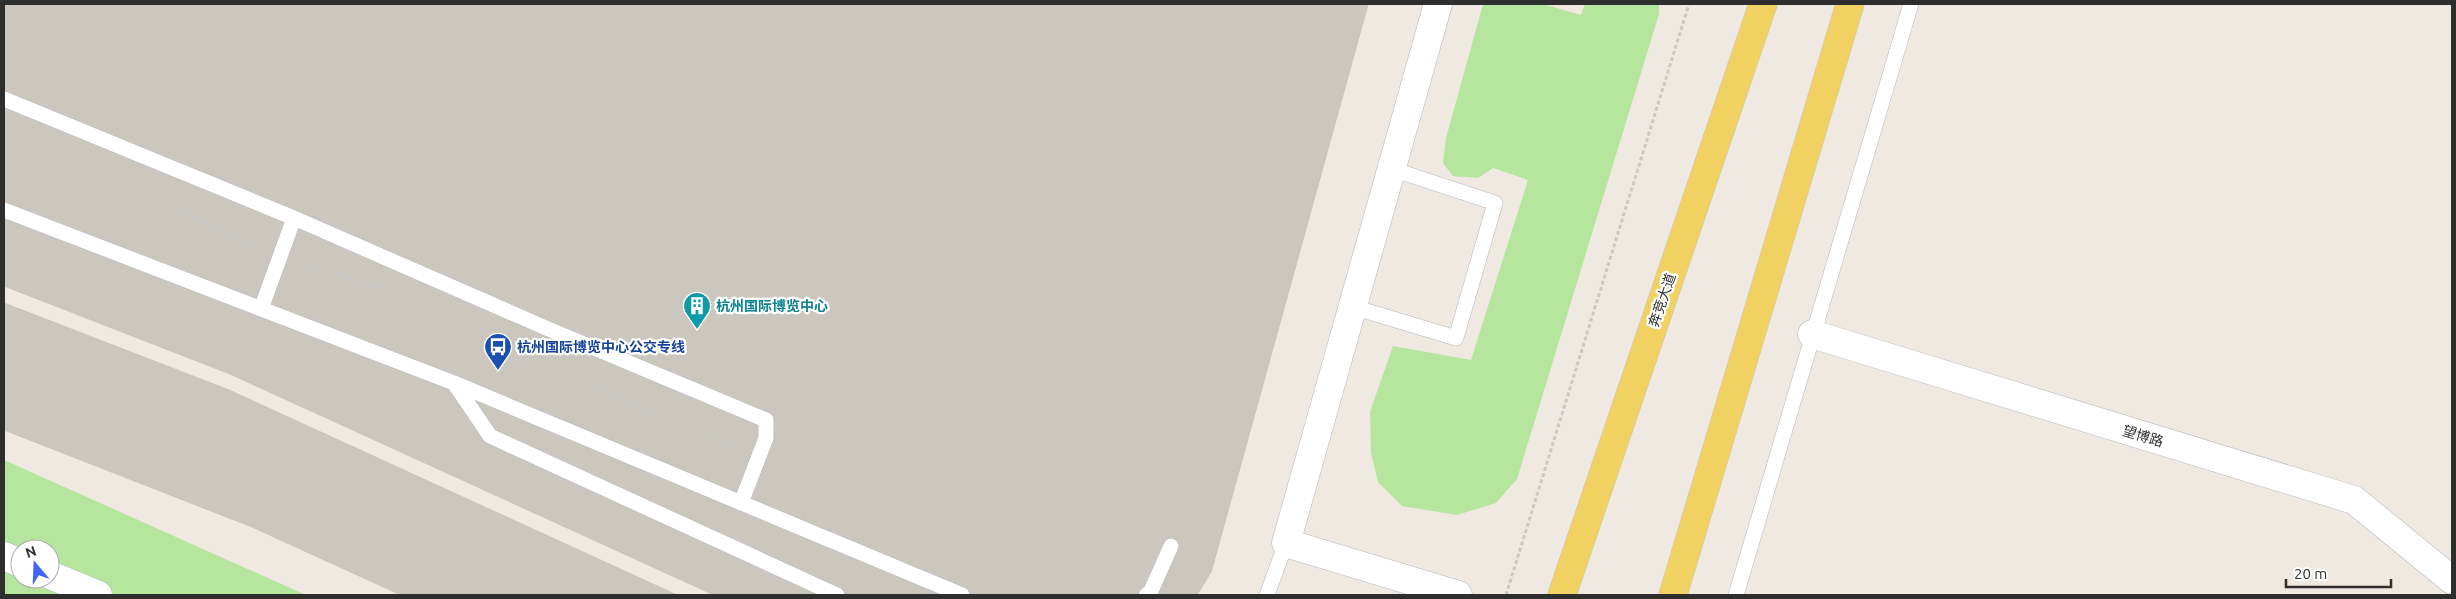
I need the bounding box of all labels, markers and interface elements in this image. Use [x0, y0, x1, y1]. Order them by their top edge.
street label: 奔竞大道 [1645, 271, 1679, 329]
building icon: 杭州国际博览中心 [682, 291, 712, 330]
place label: 杭州国际博览中心 [716, 298, 828, 314]
bus stop icon: 杭州国际博览中心公交专线 [483, 332, 513, 371]
place label: 杭州国际博览中心公交专线 [517, 339, 685, 355]
street label: 望博路 [2121, 422, 2165, 450]
north arrow [10, 539, 60, 589]
text: N [23, 542, 38, 561]
scale bar [2286, 556, 2391, 588]
text: 20 m [2294, 565, 2327, 582]

